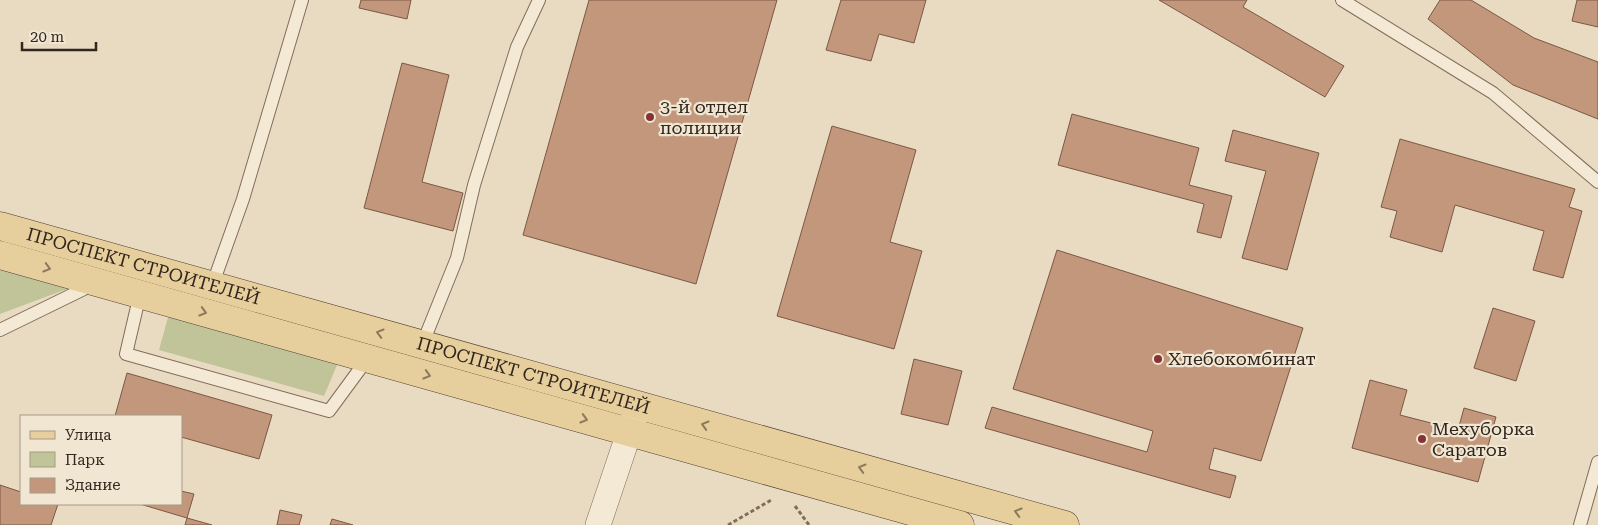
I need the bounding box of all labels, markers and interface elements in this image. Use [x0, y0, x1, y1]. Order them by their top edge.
scale bar [22, 20, 96, 52]
text: 20 m [30, 28, 65, 46]
place label: 3-й отдел полиции [660, 96, 748, 138]
marker: 3-й отдел полиции [644, 111, 656, 123]
street label: ПРОСПЕКТ СТРОИТЕЛЕЙ [24, 223, 263, 309]
one-way arrow [43, 262, 51, 273]
one-way arrow [199, 306, 208, 317]
one-way arrow [377, 329, 385, 339]
street label: ПРОСПЕКТ СТРОИТЕЛЕЙ [414, 333, 653, 418]
place label: Хлебокомбинат [1168, 348, 1316, 369]
marker: Хлебокомбинат [1152, 353, 1164, 365]
one-way arrow [423, 369, 432, 380]
one-way arrow [579, 413, 588, 424]
legend [20, 415, 182, 505]
place label: Мехуборка Саратов [1432, 418, 1535, 460]
one-way arrow [702, 420, 710, 430]
text: Улица [65, 426, 111, 444]
marker: Мехуборка Саратов [1416, 433, 1428, 445]
text: Парк [65, 451, 105, 469]
one-way arrow [858, 464, 866, 474]
text: Здание [65, 476, 121, 494]
one-way arrow [1015, 507, 1023, 517]

